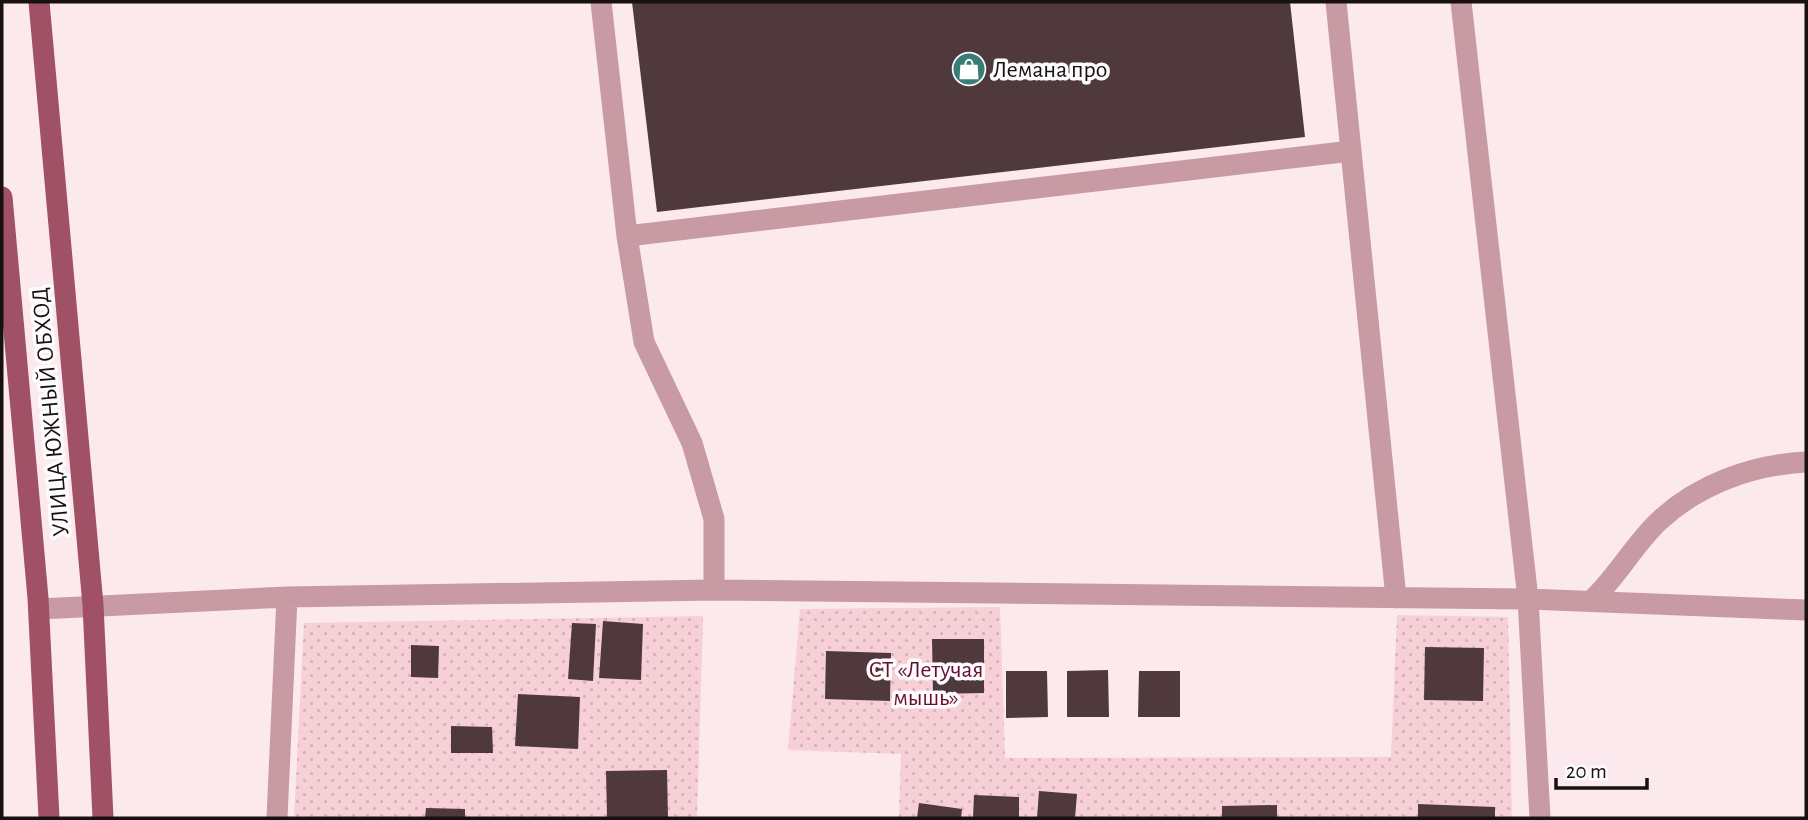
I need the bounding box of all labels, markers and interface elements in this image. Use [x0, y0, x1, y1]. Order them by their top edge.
shop icon: Лемана про [950, 50, 988, 88]
place label: Лемана про [993, 58, 1107, 82]
street label: УЛИЦА ЮЖНЫЙ ОБХОД [28, 286, 74, 537]
park label: СТ «Летучая мышь» [869, 658, 983, 710]
scale bar [1556, 746, 1647, 790]
text: 20 m [1566, 761, 1607, 782]

